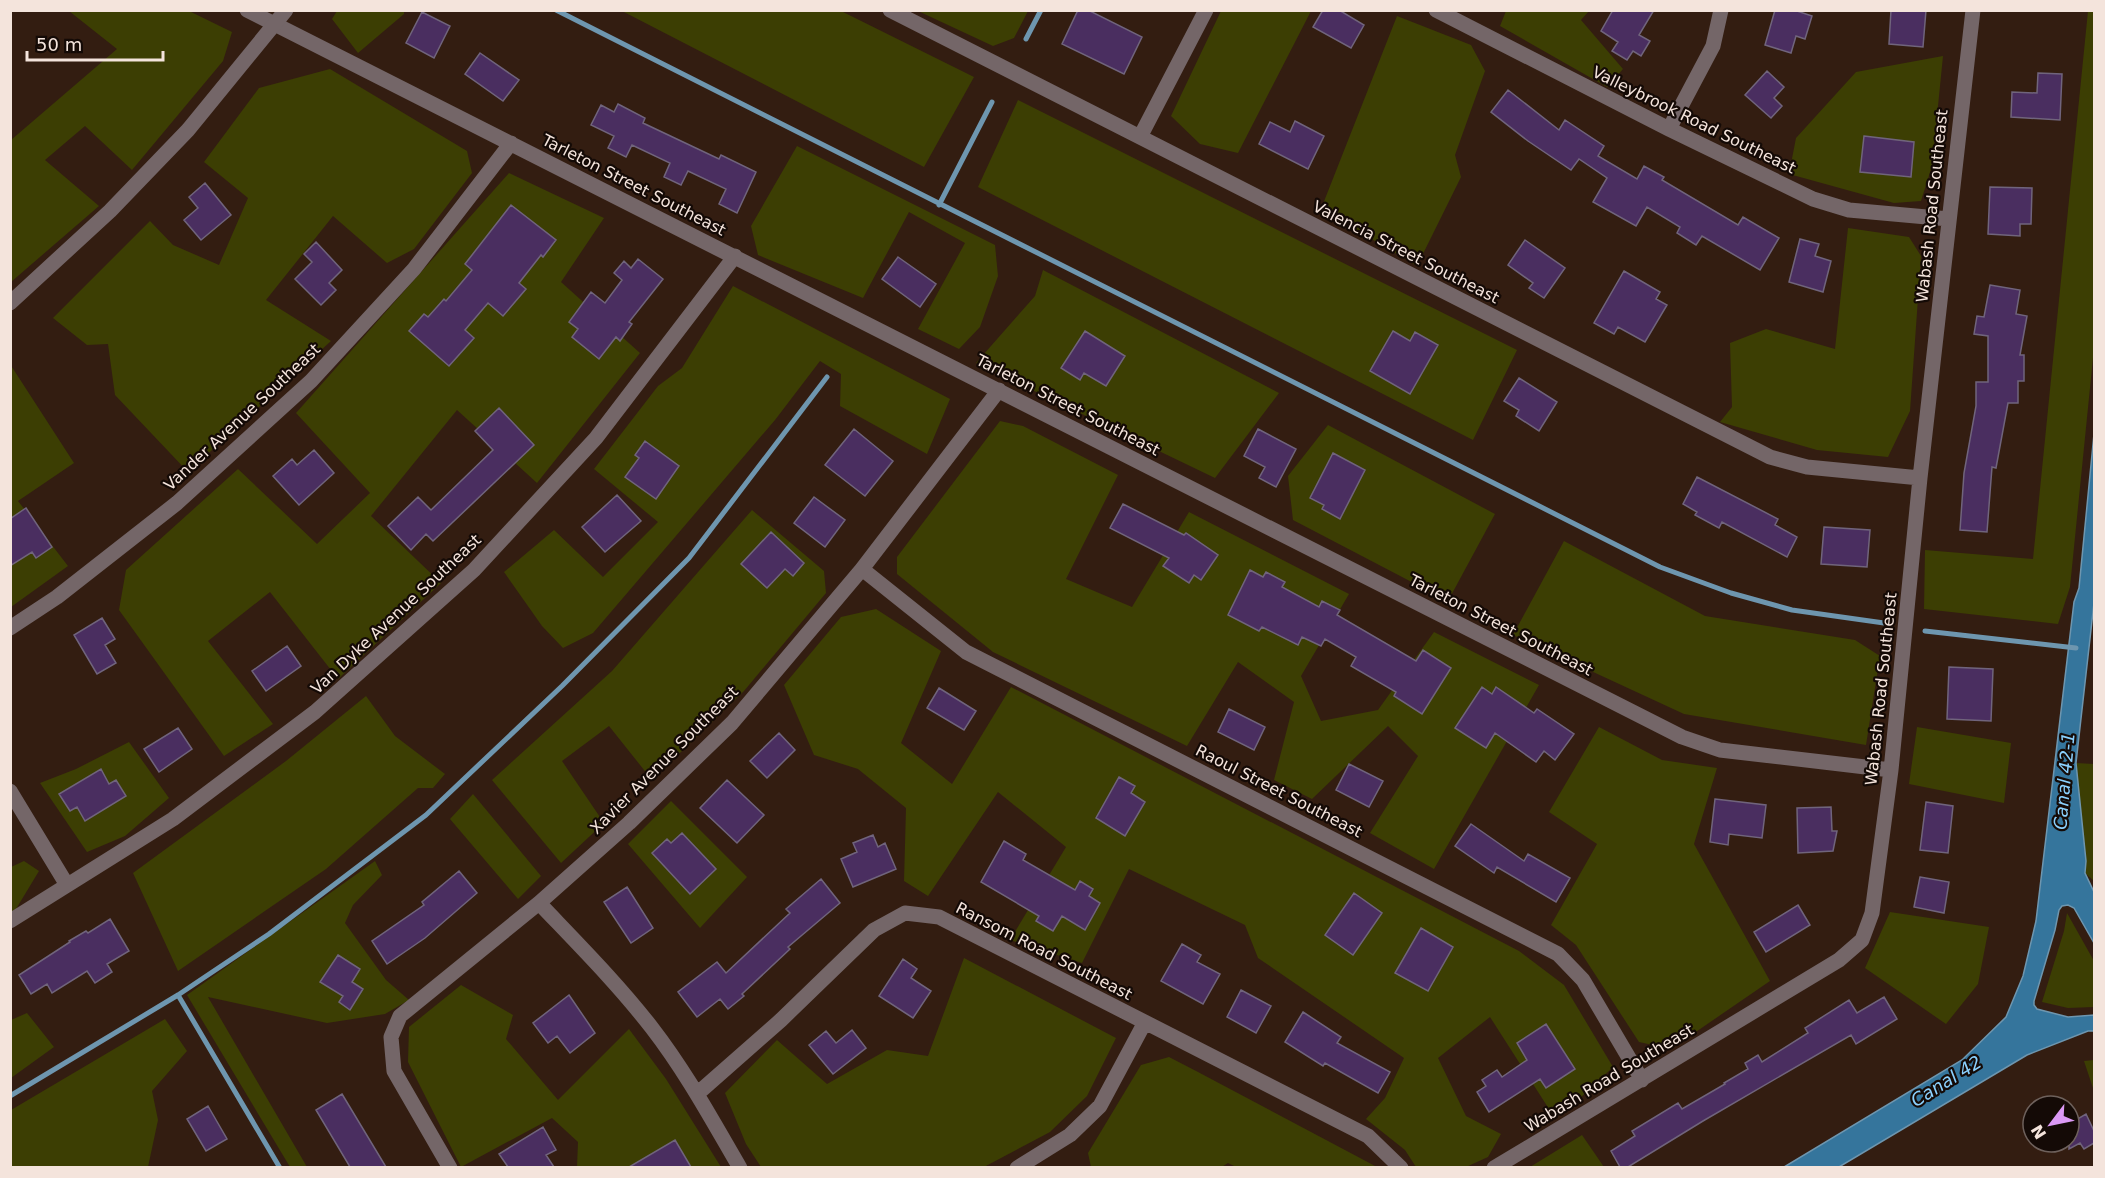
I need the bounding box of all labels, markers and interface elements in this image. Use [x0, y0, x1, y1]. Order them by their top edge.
scale bar [27, 24, 164, 62]
text: 50 m [36, 34, 82, 55]
street label: Valleybrook Road Southeast [1589, 62, 1799, 178]
street label: Wabash Road Southeast [1912, 108, 1952, 304]
street label: Tarleton Street Southeast [538, 130, 729, 240]
street label: Valencia Street Southeast [1310, 197, 1502, 307]
street label: Vander Avenue Southeast [160, 340, 324, 494]
street label: Tarleton Street Southeast [972, 350, 1163, 460]
street label: Van Dyke Avenue Southeast [307, 530, 485, 698]
street label: Tarleton Street Southeast [1405, 570, 1596, 680]
street label: Wabash Road Southeast [1861, 591, 1901, 787]
street label: Xavier Avenue Southeast [586, 682, 742, 838]
water label: Canal 42-1 [2049, 731, 2079, 831]
street label: Raoul Street Southeast [1192, 741, 1366, 841]
street label: Ransom Road Southeast [953, 898, 1135, 1004]
street label: Wabash Road Southeast [1521, 1020, 1697, 1136]
water label: Canal 42 [1907, 1051, 1985, 1111]
north arrow [2021, 1094, 2081, 1154]
text: N [2027, 1121, 2050, 1142]

